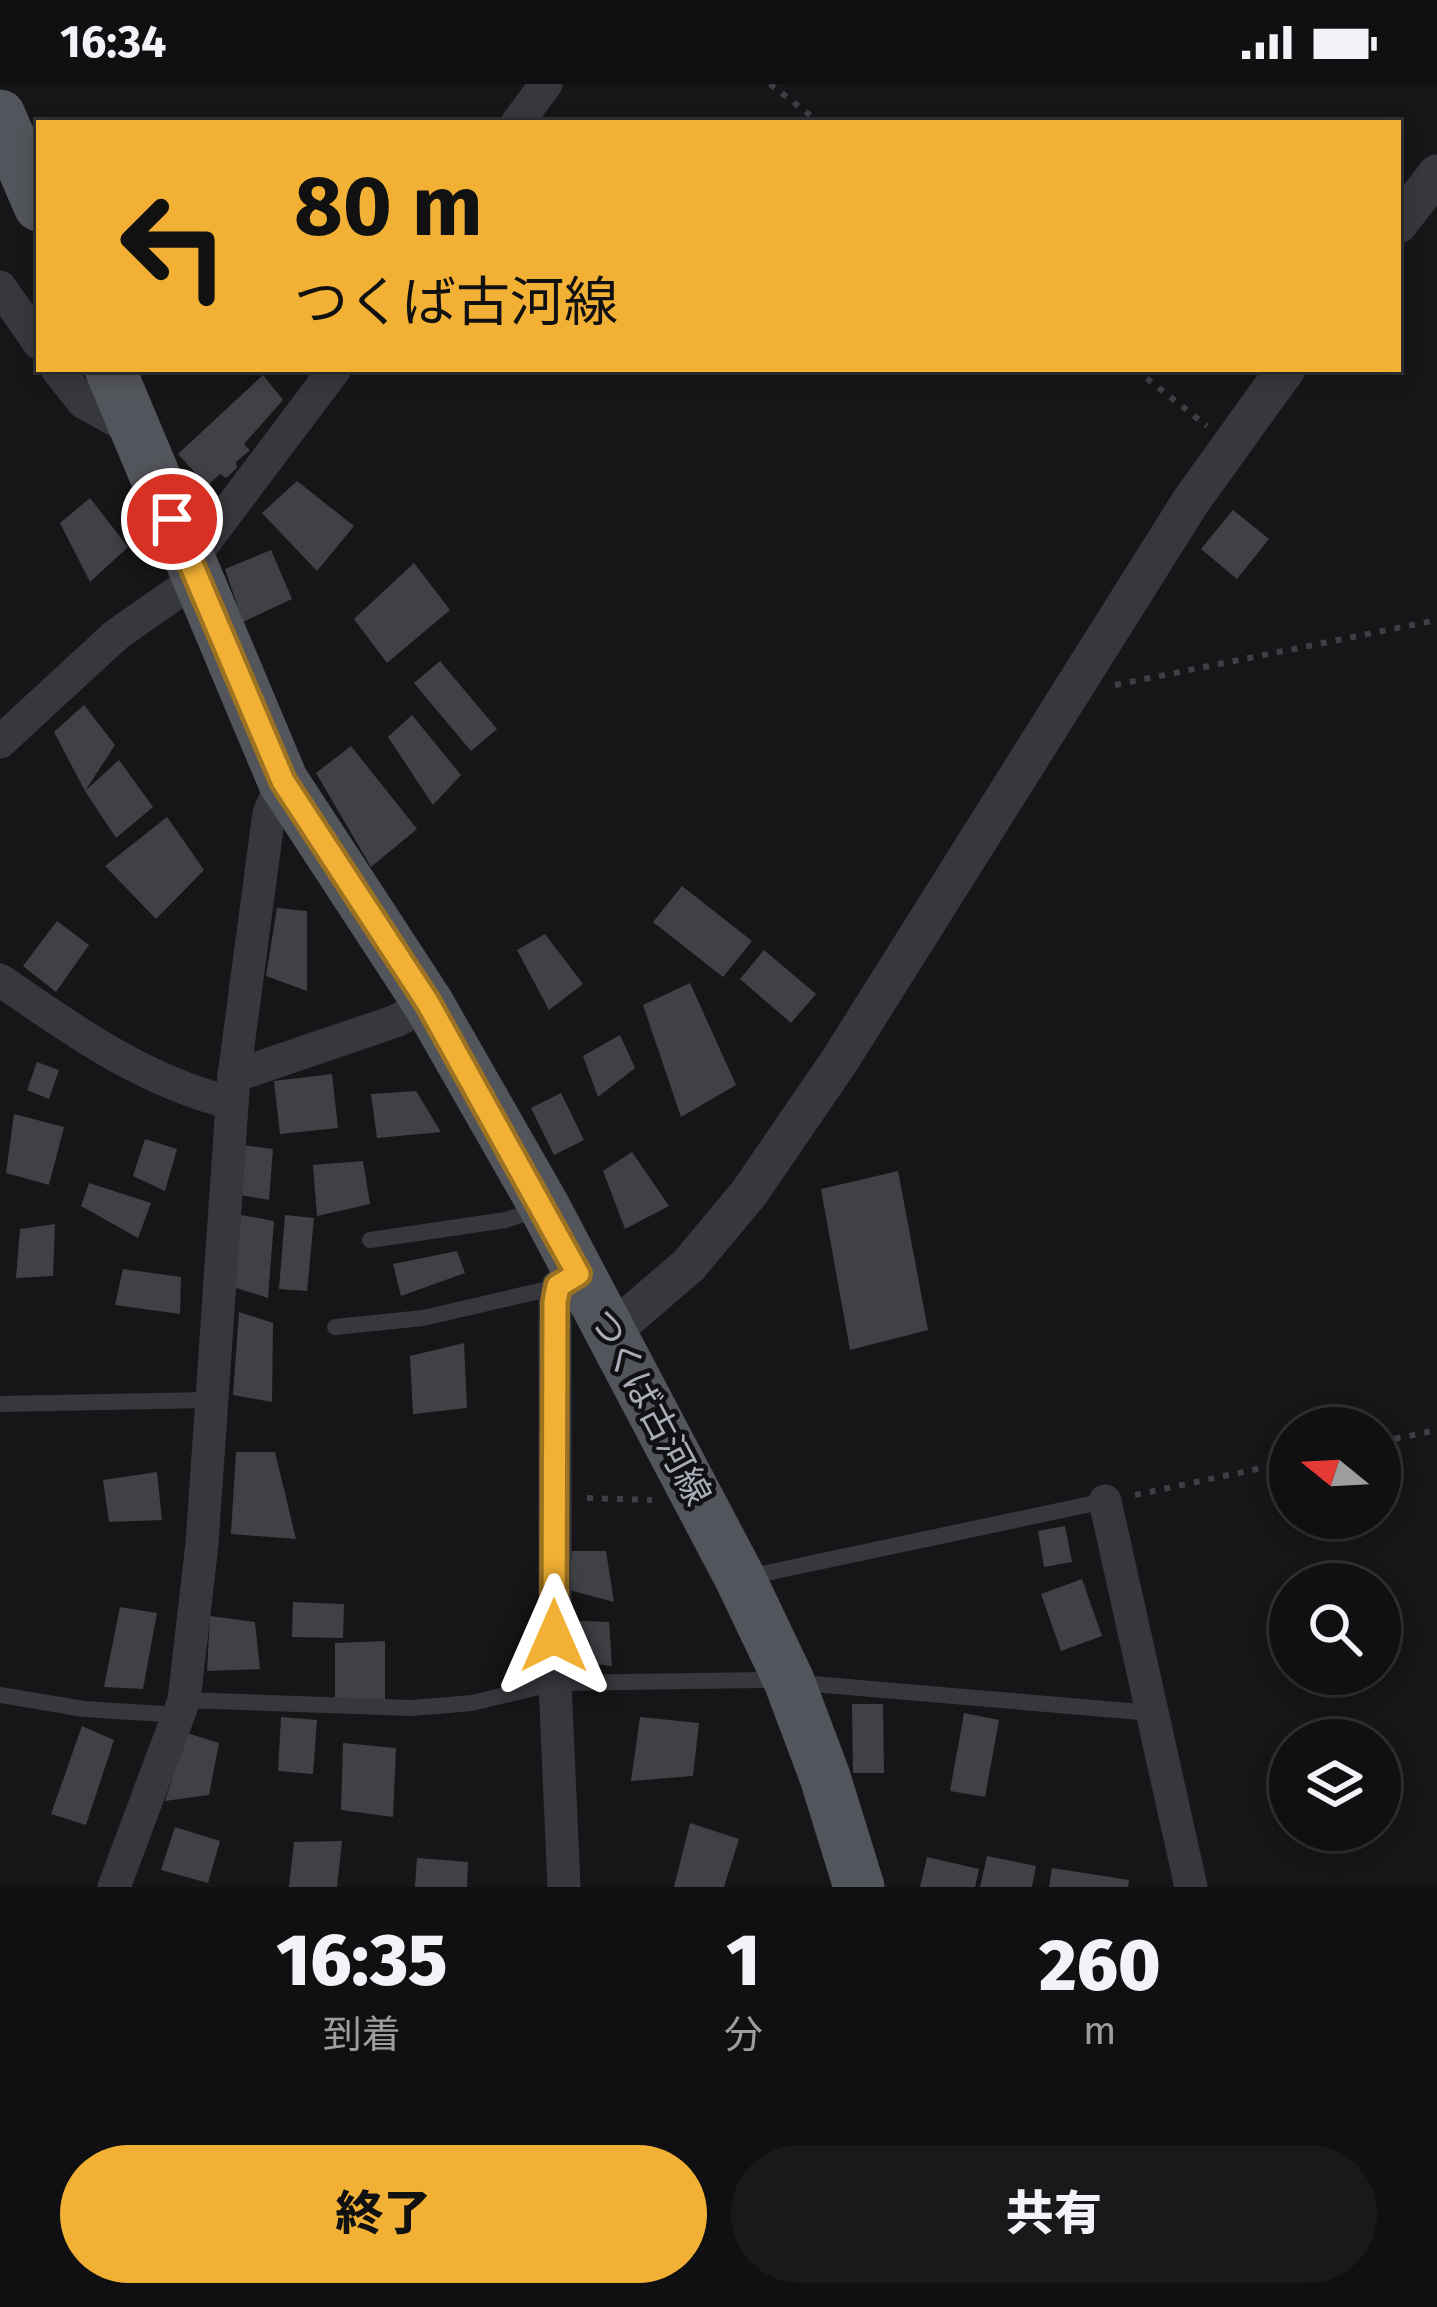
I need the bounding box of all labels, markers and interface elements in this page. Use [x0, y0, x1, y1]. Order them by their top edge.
text: 16:34 [60, 15, 167, 69]
text: 80 m [294, 156, 483, 257]
icon: left [96, 168, 252, 324]
text: つくば古河線 [294, 271, 618, 335]
pin [121, 468, 223, 570]
icon: arrive [139, 486, 205, 552]
street label: つくば古河線 [580, 1301, 720, 1513]
north arrow [1269, 1407, 1401, 1539]
map controls [1269, 1407, 1401, 1851]
button: search [1269, 1563, 1401, 1695]
position arrow [491, 1573, 617, 1699]
button: layers [1269, 1719, 1401, 1851]
text: 16:35 [276, 1918, 447, 2004]
text: 1 [726, 1918, 760, 2004]
text: 260 [1039, 1923, 1161, 2009]
text: m [1083, 2008, 1117, 2054]
text: 到着 [323, 2012, 401, 2058]
text: 分 [724, 2012, 763, 2058]
button: 終了 [60, 2145, 707, 2283]
button: 共有 [731, 2145, 1377, 2283]

